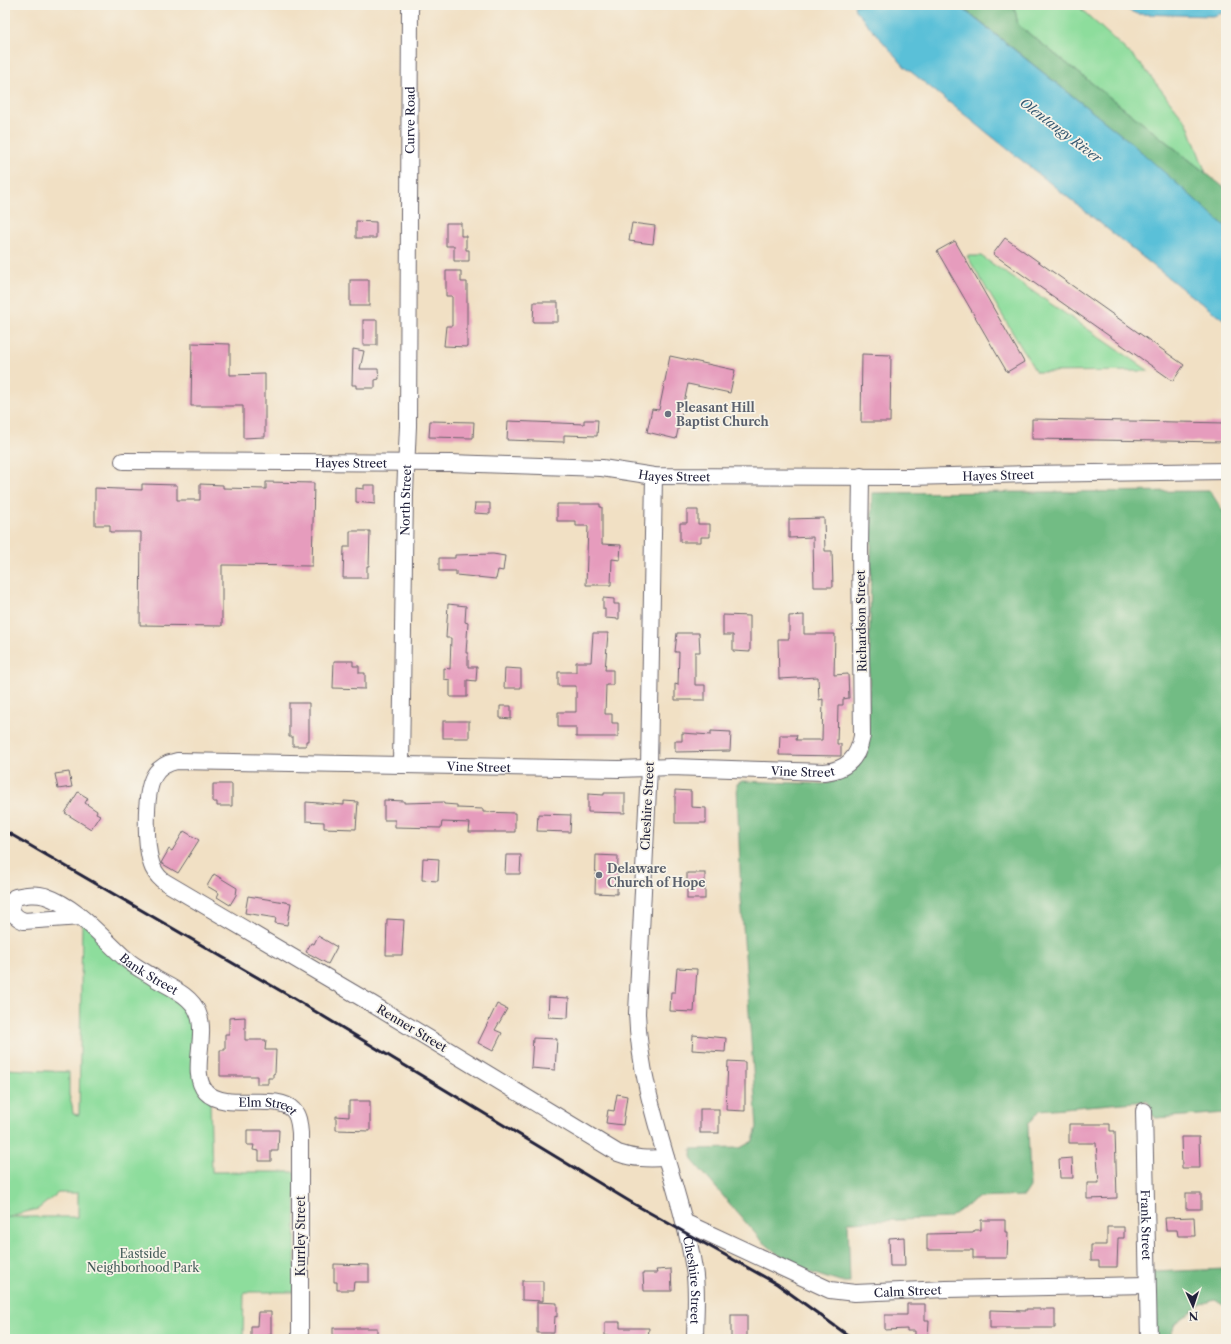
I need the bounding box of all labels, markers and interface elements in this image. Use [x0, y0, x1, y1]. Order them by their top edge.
street label: Curve Road [402, 86, 417, 154]
water label: Olentangy River [1017, 94, 1106, 166]
place label: Pleasant Hill Baptist Church [676, 400, 769, 429]
marker: Pleasant Hill Baptist Church [663, 409, 673, 419]
street label: Hayes Street [315, 455, 388, 470]
street label: North Street [397, 463, 414, 536]
street label: Hayes Street [637, 466, 711, 484]
street label: Hayes Street [962, 466, 1035, 483]
street label: Richardson Street [853, 569, 869, 672]
street label: Vine Street [446, 758, 512, 775]
street label: Cheshire Street [637, 761, 657, 851]
street label: Vine Street [770, 763, 837, 780]
place label: Delaware Church of Hope [607, 861, 706, 890]
marker: Delaware Church of Hope [594, 870, 604, 880]
street label: Bank Street [117, 950, 182, 998]
street label: Renner Street [374, 1001, 450, 1055]
street label: Elm Street [239, 1094, 302, 1118]
street label: Frank Street [1138, 1190, 1155, 1261]
street label: Kurrley Street [293, 1195, 308, 1276]
street label: Cheshire Street [680, 1234, 704, 1325]
park label: Eastside Neighborhood Park [87, 1246, 200, 1275]
street label: Calm Street [874, 1282, 943, 1300]
north arrow [1173, 1286, 1213, 1326]
text: N [1188, 1309, 1199, 1323]

